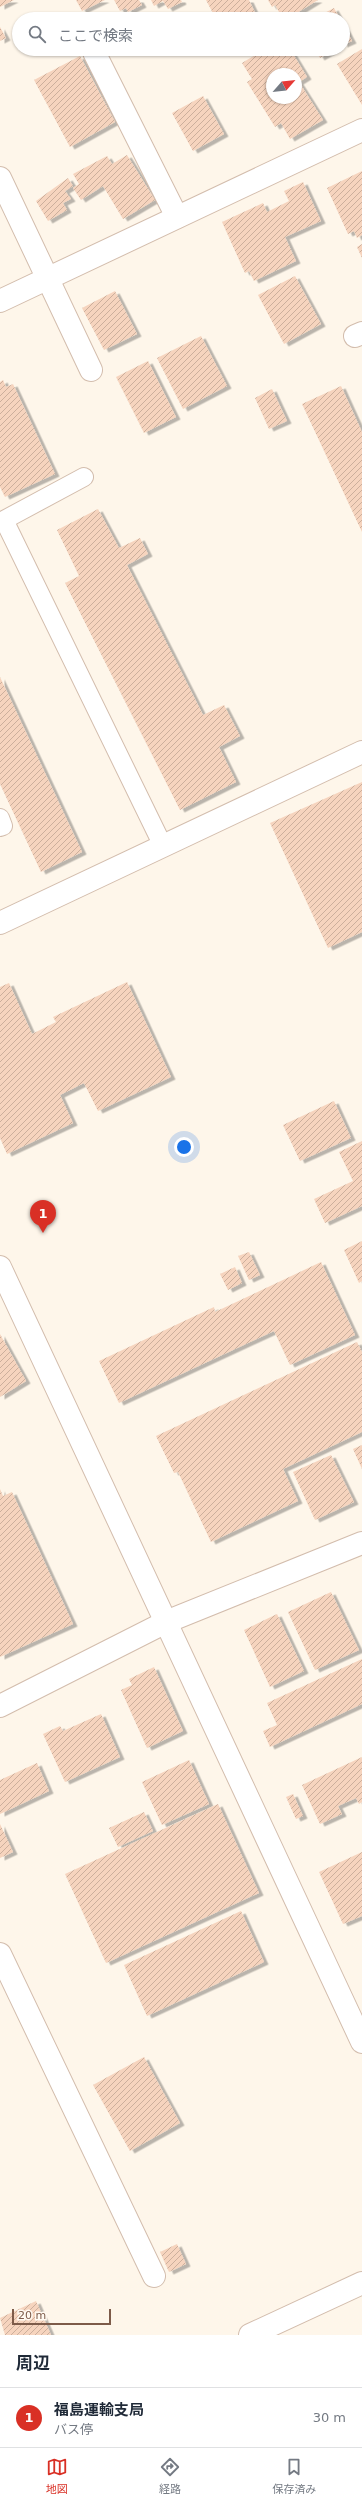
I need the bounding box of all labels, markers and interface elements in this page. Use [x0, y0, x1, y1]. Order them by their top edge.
search box [12, 12, 350, 56]
icon: search [26, 23, 48, 45]
text: ここで検索 [58, 27, 133, 45]
north arrow [266, 68, 302, 104]
your location [174, 1137, 194, 1157]
pin: 1 [30, 1200, 56, 1233]
scale bar [12, 2307, 111, 2326]
text: 20 m [18, 2309, 46, 2322]
text: 周辺 [16, 2353, 50, 2373]
text: 福島運輸支局 [54, 2401, 144, 2419]
text: 1 [24, 2410, 34, 2425]
text: 30 m [313, 2410, 346, 2425]
text: バス停 [54, 2422, 93, 2437]
tab: 地図 [46, 2456, 68, 2496]
tab: 経路 [159, 2456, 181, 2496]
tab: 保存済み [272, 2456, 316, 2496]

